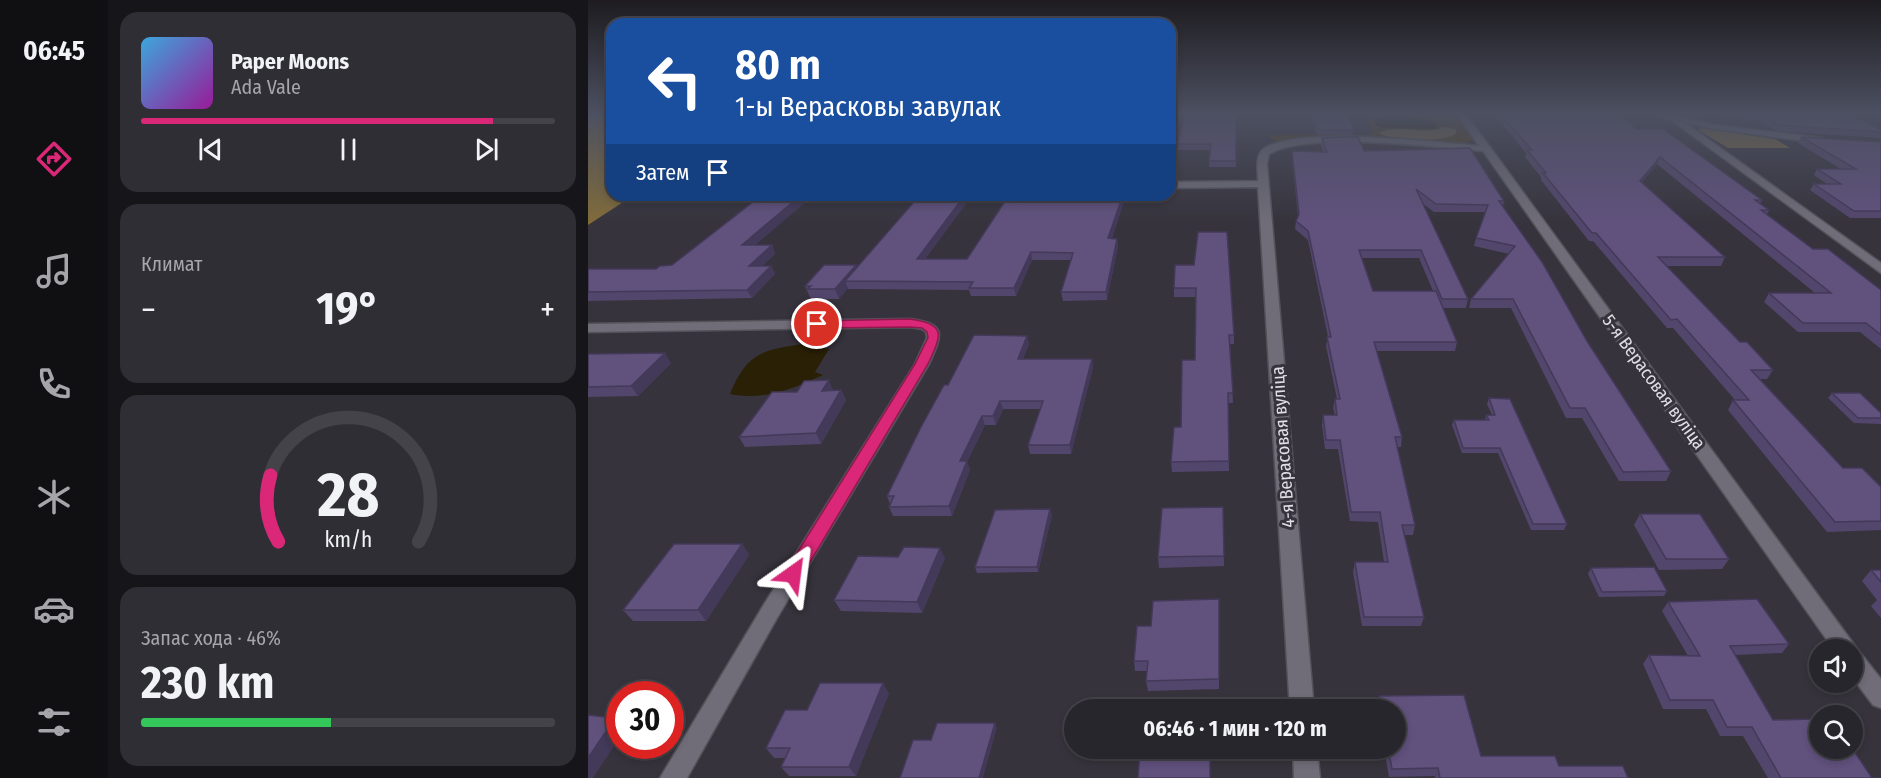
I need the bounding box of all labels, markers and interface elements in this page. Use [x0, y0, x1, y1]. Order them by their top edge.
text: 06:45 [23, 35, 85, 67]
text: 80 m [735, 40, 821, 90]
icon: left [636, 42, 714, 120]
text: Paper Moons [231, 48, 349, 75]
text: Ada Vale [231, 75, 301, 99]
text: 1-ы Верасковы завулак [735, 91, 1001, 123]
icon: previous [194, 133, 227, 166]
icon: pause [332, 133, 365, 166]
icon: next [470, 133, 503, 166]
icon: directions [33, 138, 75, 180]
icon: arrive [701, 156, 734, 189]
text: Затем [636, 159, 689, 186]
icon: music [33, 250, 75, 292]
text: Климат [141, 252, 202, 276]
text: 19° [316, 282, 380, 336]
text: − [141, 290, 156, 330]
text: + [540, 290, 555, 330]
pin [791, 298, 842, 349]
icon: arrive [800, 307, 833, 340]
street label: 5-я Верасовая вуліца [1598, 310, 1710, 454]
icon: phone [33, 363, 75, 405]
street label: 4-я Верасовая вуліца [1266, 365, 1300, 528]
text: 28 [316, 458, 379, 533]
icon: climate [33, 476, 75, 518]
text: km/h [324, 527, 372, 553]
position arrow [761, 542, 825, 606]
icon: car [33, 588, 75, 630]
text: Запас хода · 46% [141, 626, 281, 650]
map controls [1809, 639, 1863, 759]
button: sound [1809, 639, 1863, 693]
text: 230 km [141, 656, 274, 710]
speed limit sign: 30 [606, 681, 684, 759]
icon: filters [33, 701, 75, 743]
button: search [1809, 705, 1863, 759]
text: 06:46 · 1 мин · 120 m [1143, 715, 1327, 742]

